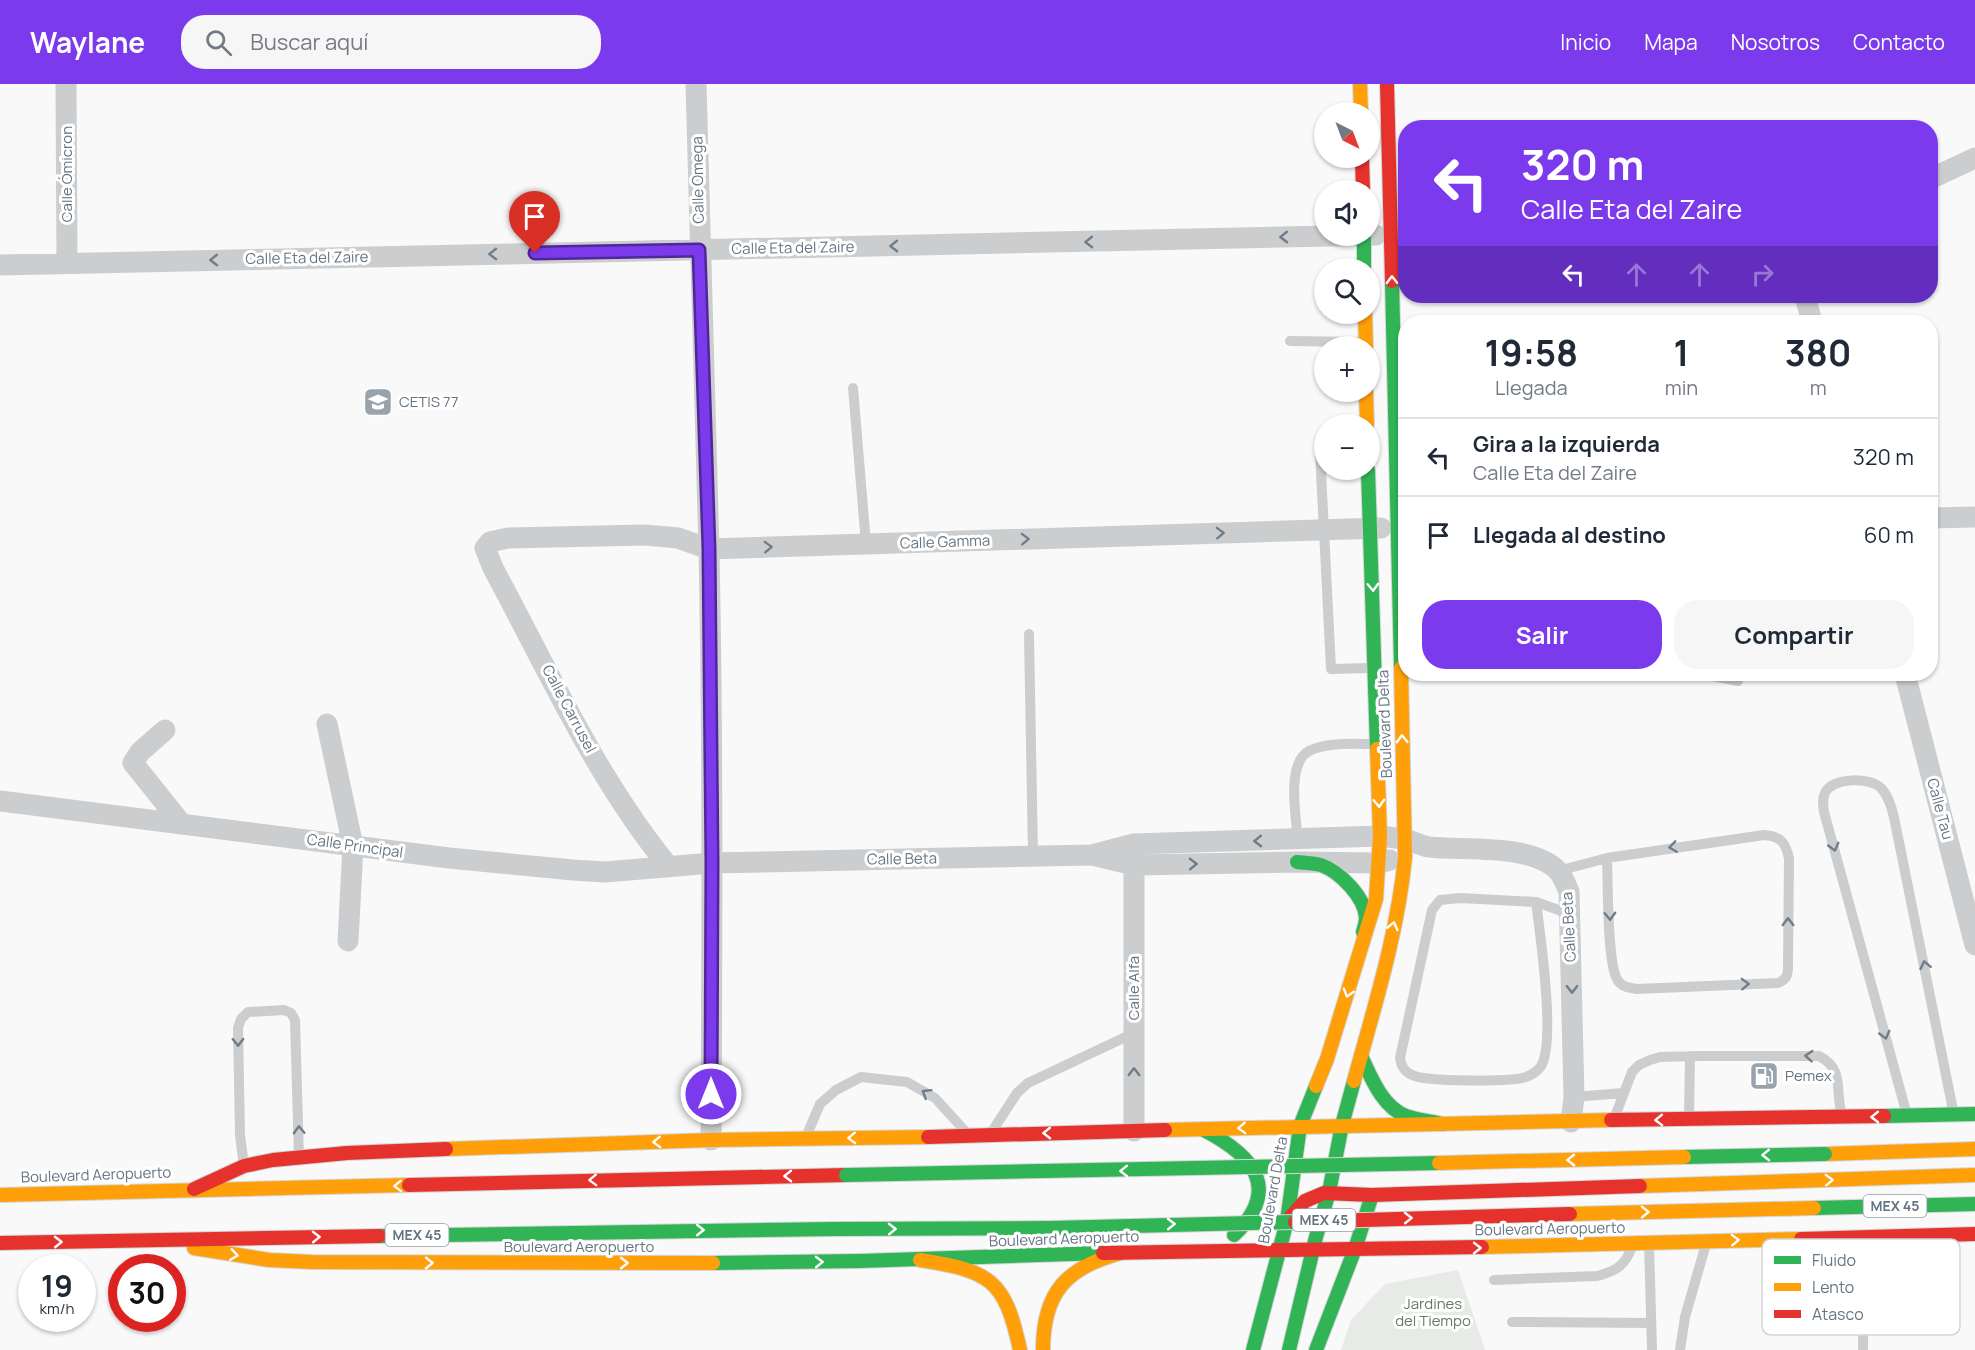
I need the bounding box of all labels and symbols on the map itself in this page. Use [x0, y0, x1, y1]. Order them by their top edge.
north arrow [1314, 102, 1380, 168]
street label: Calle Ómicron [56, 126, 77, 222]
street label: Calle Omega [686, 136, 709, 224]
pin [509, 191, 560, 253]
one-way arrow [1280, 231, 1289, 244]
one-way arrow [1085, 235, 1094, 248]
street label: Calle Eta del Zaire [731, 236, 855, 259]
one-way arrow [890, 239, 899, 252]
street label: Calle Eta del Zaire [245, 246, 369, 269]
one-way arrow [489, 248, 498, 260]
one-way arrow [210, 254, 219, 266]
one-way arrow [1385, 275, 1398, 284]
school or university icon: CETIS 77 [362, 386, 394, 418]
place label: CETIS 77 [399, 391, 458, 412]
one-way arrow [1216, 527, 1225, 540]
street label: Calle Gamma [899, 529, 991, 554]
one-way arrow [1021, 533, 1030, 545]
one-way arrow [763, 541, 772, 553]
one-way arrow [1366, 582, 1379, 591]
street label: Calle Carrusel [537, 661, 601, 756]
street label: Boulevard Delta [1372, 670, 1397, 778]
one-way arrow [1396, 734, 1408, 743]
street label: Calle Tau [1922, 776, 1959, 842]
one-way arrow [1372, 798, 1385, 807]
street label: Calle Principal [306, 828, 405, 863]
one-way arrow [1254, 834, 1263, 847]
one-way arrow [1669, 841, 1678, 853]
one-way arrow [1826, 842, 1839, 852]
street label: Calle Beta [867, 847, 937, 870]
one-way arrow [1188, 858, 1197, 870]
street label: Calle Beta [1556, 891, 1581, 963]
one-way arrow [1603, 912, 1616, 921]
one-way arrow [1782, 918, 1795, 927]
one-way arrow [1386, 921, 1399, 931]
street label: Calle Alfa [1123, 956, 1144, 1020]
one-way arrow [1919, 961, 1932, 971]
one-way arrow [1740, 978, 1749, 991]
one-way arrow [1565, 985, 1578, 994]
one-way arrow [1343, 987, 1355, 998]
one-way arrow [1878, 1029, 1890, 1040]
one-way arrow [232, 1037, 244, 1046]
one-way arrow [1805, 1050, 1814, 1063]
fuel station icon: Pemex [1748, 1060, 1780, 1092]
position arrow [679, 1062, 743, 1126]
place label: Pemex [1785, 1065, 1832, 1086]
one-way arrow [1128, 1068, 1140, 1077]
one-way arrow [922, 1089, 932, 1101]
one-way arrow [1870, 1111, 1879, 1123]
one-way arrow [1654, 1114, 1663, 1127]
one-way arrow [1237, 1122, 1246, 1135]
one-way arrow [292, 1125, 305, 1134]
one-way arrow [1042, 1127, 1051, 1139]
one-way arrow [847, 1132, 856, 1144]
one-way arrow [653, 1135, 662, 1148]
street label: Boulevard Delta [1253, 1135, 1292, 1245]
one-way arrow [1762, 1149, 1771, 1162]
one-way arrow [1567, 1153, 1576, 1166]
street label: Boulevard Aeropuerto [20, 1161, 172, 1188]
one-way arrow [1120, 1165, 1129, 1177]
one-way arrow [783, 1170, 792, 1182]
one-way arrow [588, 1174, 597, 1187]
one-way arrow [1824, 1174, 1833, 1187]
one-way arrow [394, 1179, 403, 1192]
road number: MEX 45 [1864, 1195, 1926, 1217]
one-way arrow [1640, 1206, 1649, 1219]
road number: MEX 45 [1292, 1209, 1356, 1231]
one-way arrow [1403, 1212, 1412, 1225]
street label: Boulevard Aeropuerto [1475, 1217, 1626, 1240]
one-way arrow [1167, 1218, 1176, 1231]
one-way arrow [888, 1223, 897, 1235]
road number: MEX 45 [386, 1224, 448, 1246]
one-way arrow [696, 1224, 705, 1236]
street label: Boulevard Aeropuerto [988, 1225, 1140, 1252]
one-way arrow [312, 1231, 321, 1243]
one-way arrow [1730, 1234, 1739, 1247]
one-way arrow [54, 1236, 63, 1248]
street label: Boulevard Aeropuerto [504, 1236, 654, 1257]
legend [1762, 1239, 1960, 1335]
one-way arrow [1472, 1242, 1481, 1254]
one-way arrow [230, 1249, 239, 1261]
text: Fluido [1812, 1249, 1856, 1271]
speed limit sign: 30 [108, 1254, 186, 1332]
one-way arrow [814, 1256, 823, 1268]
one-way arrow [424, 1257, 433, 1269]
one-way arrow [619, 1257, 628, 1269]
text: Lento [1812, 1276, 1854, 1298]
park label: Jardines del Tiempo [1395, 1293, 1471, 1331]
text: Atasco [1812, 1303, 1864, 1325]

